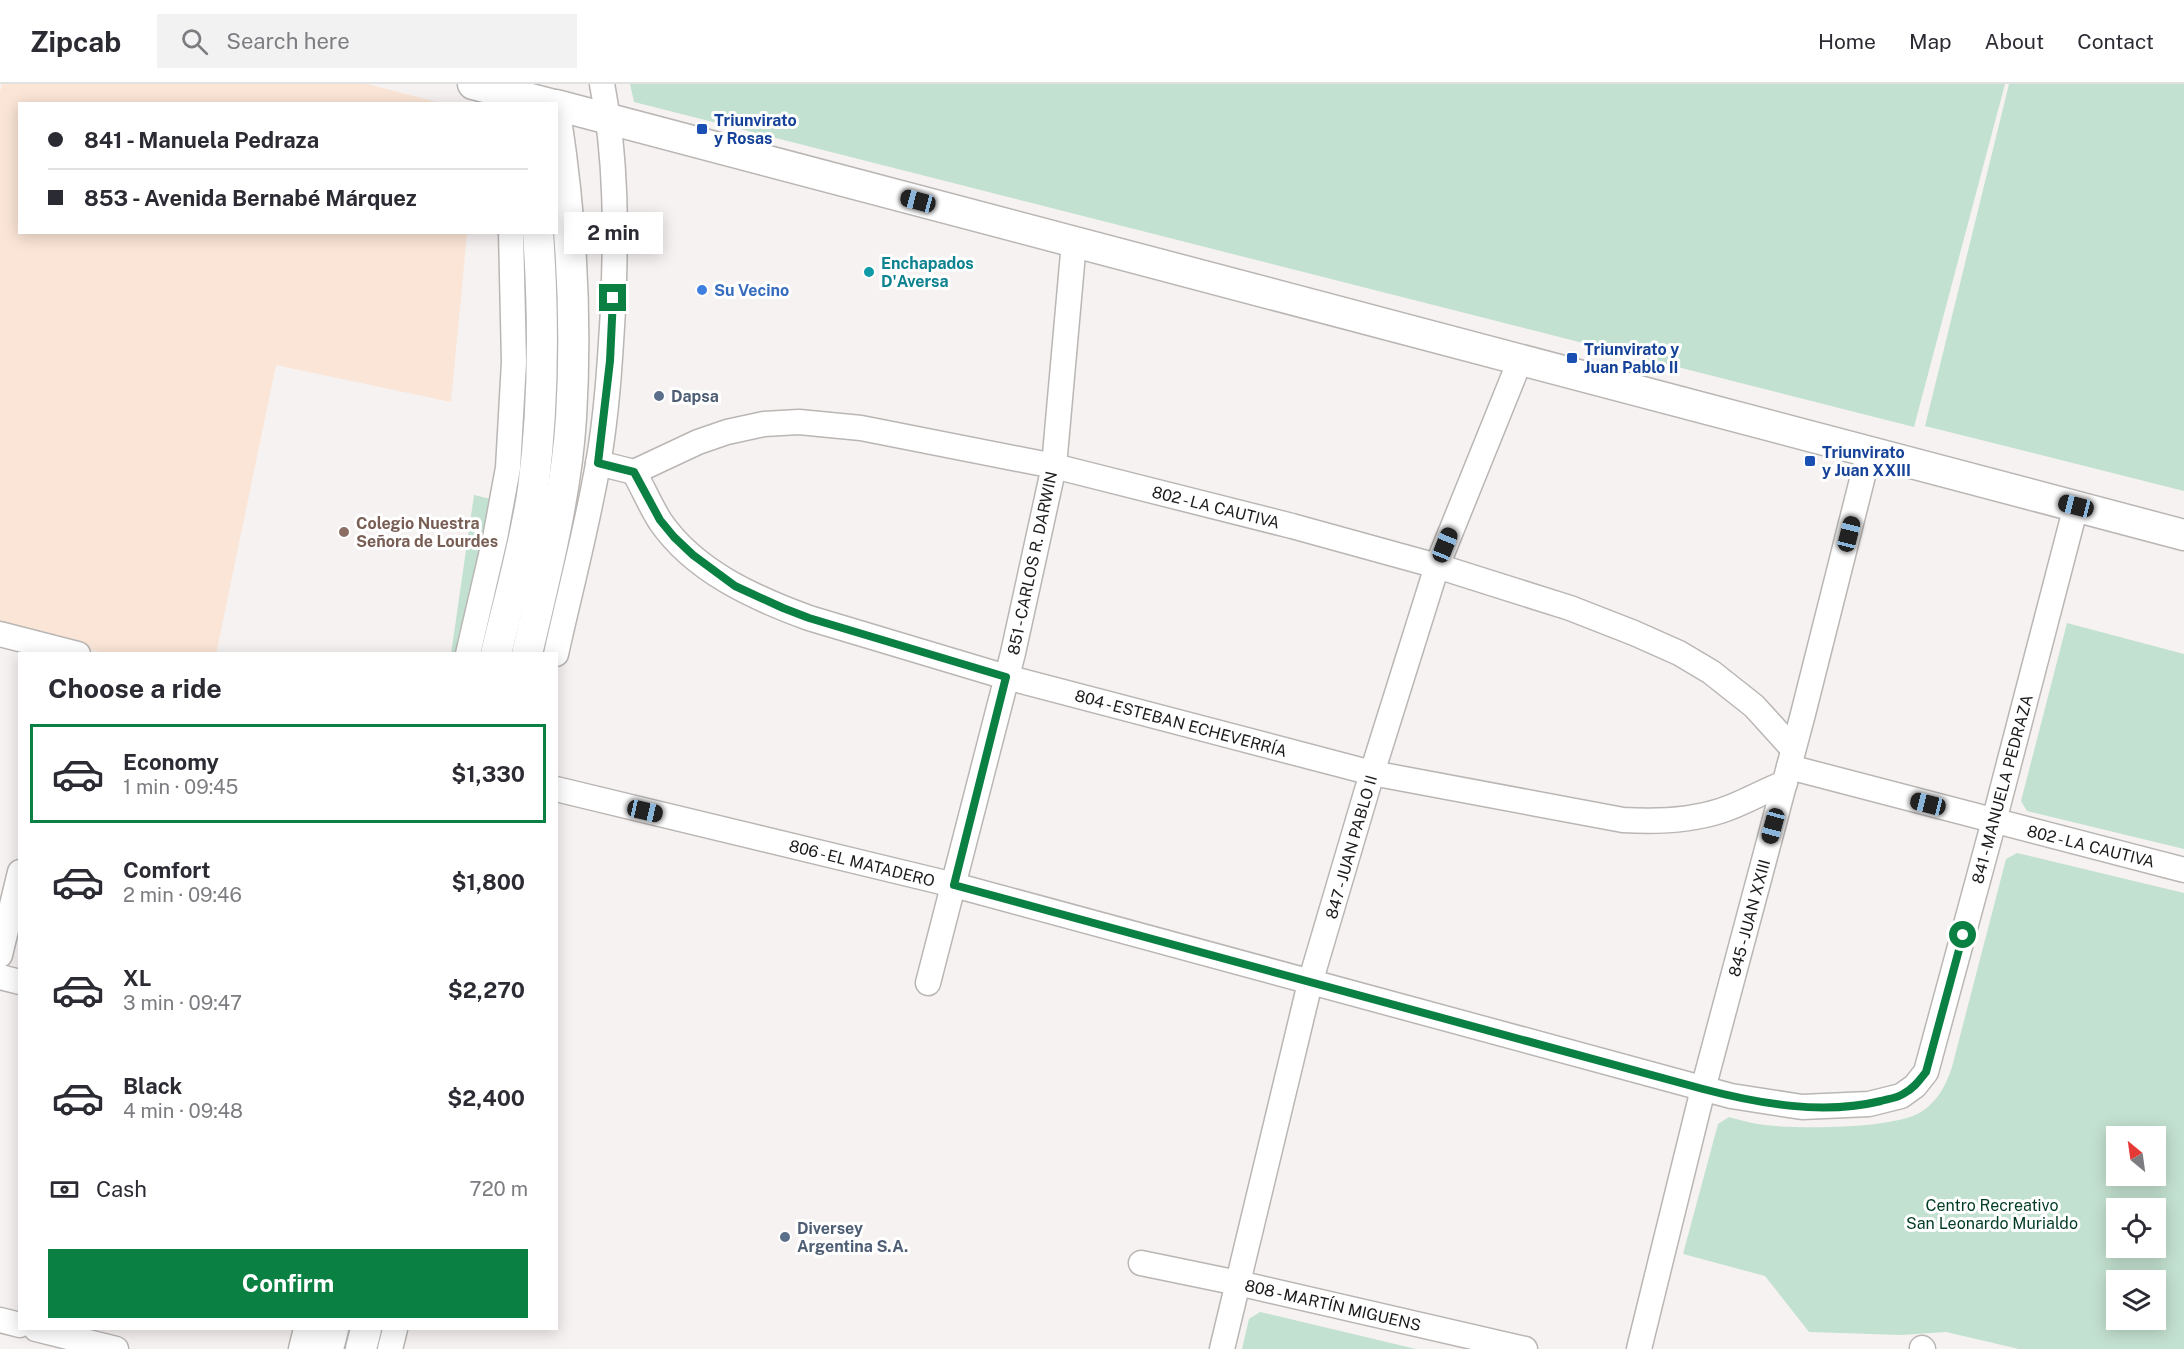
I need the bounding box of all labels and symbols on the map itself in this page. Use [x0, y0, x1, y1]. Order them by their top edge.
place label: Triunvirato y Rosas [714, 111, 797, 148]
marker: Triunvirato y Rosas [695, 122, 709, 136]
car [898, 188, 938, 214]
callout: 2 min [564, 211, 662, 253]
place label: Enchapados D'Aversa [881, 254, 974, 291]
marker: Enchapados D'Aversa [862, 265, 876, 279]
place label: Su Vecino [714, 281, 789, 300]
marker: Su Vecino [695, 283, 709, 297]
route end [599, 284, 626, 311]
place label: Triunvirato y Juan Pablo II [1584, 340, 1679, 377]
marker: Triunvirato y Juan Pablo II [1565, 351, 1579, 365]
place label: Dapsa [671, 387, 719, 406]
marker: Dapsa [652, 389, 666, 403]
place label: Triunvirato y Juan XXIII [1822, 443, 1911, 480]
marker: Triunvirato y Juan XXIII [1803, 454, 1817, 468]
street label: 851 - CARLOS R. DARWIN [1004, 470, 1061, 657]
street label: 802 - LA CAUTIVA [1150, 482, 1282, 533]
car [2056, 493, 2096, 519]
place label: Colegio Nuestra Señora de Lourdes [356, 514, 498, 551]
car [1836, 514, 1862, 554]
marker: Colegio Nuestra Señora de Lourdes [337, 525, 351, 539]
car [1430, 525, 1460, 565]
street label: 804 - ESTEBAN ECHEVERRÍA [1073, 685, 1289, 761]
street label: 841 - MANUELA PEDRAZA [1968, 692, 2037, 886]
street label: 847 - JUAN PABLO II [1322, 773, 1381, 921]
car [1908, 791, 1948, 817]
car [625, 798, 665, 824]
car [1760, 806, 1786, 846]
street label: 802 - LA CAUTIVA [2025, 821, 2157, 872]
street label: 806 - EL MATADERO [787, 836, 937, 891]
street label: 845 - JUAN XXIII [1725, 857, 1774, 979]
route start [1949, 921, 1976, 948]
north arrow [2106, 1126, 2166, 1186]
park label: Centro Recreativo San Leonardo Murialdo [1906, 1196, 2078, 1233]
place label: Diversey Argentina S.A. [797, 1219, 908, 1256]
marker: Diversey Argentina S.A. [778, 1230, 792, 1244]
street label: 808 - MARTÍN MIGUENS [1243, 1275, 1423, 1335]

